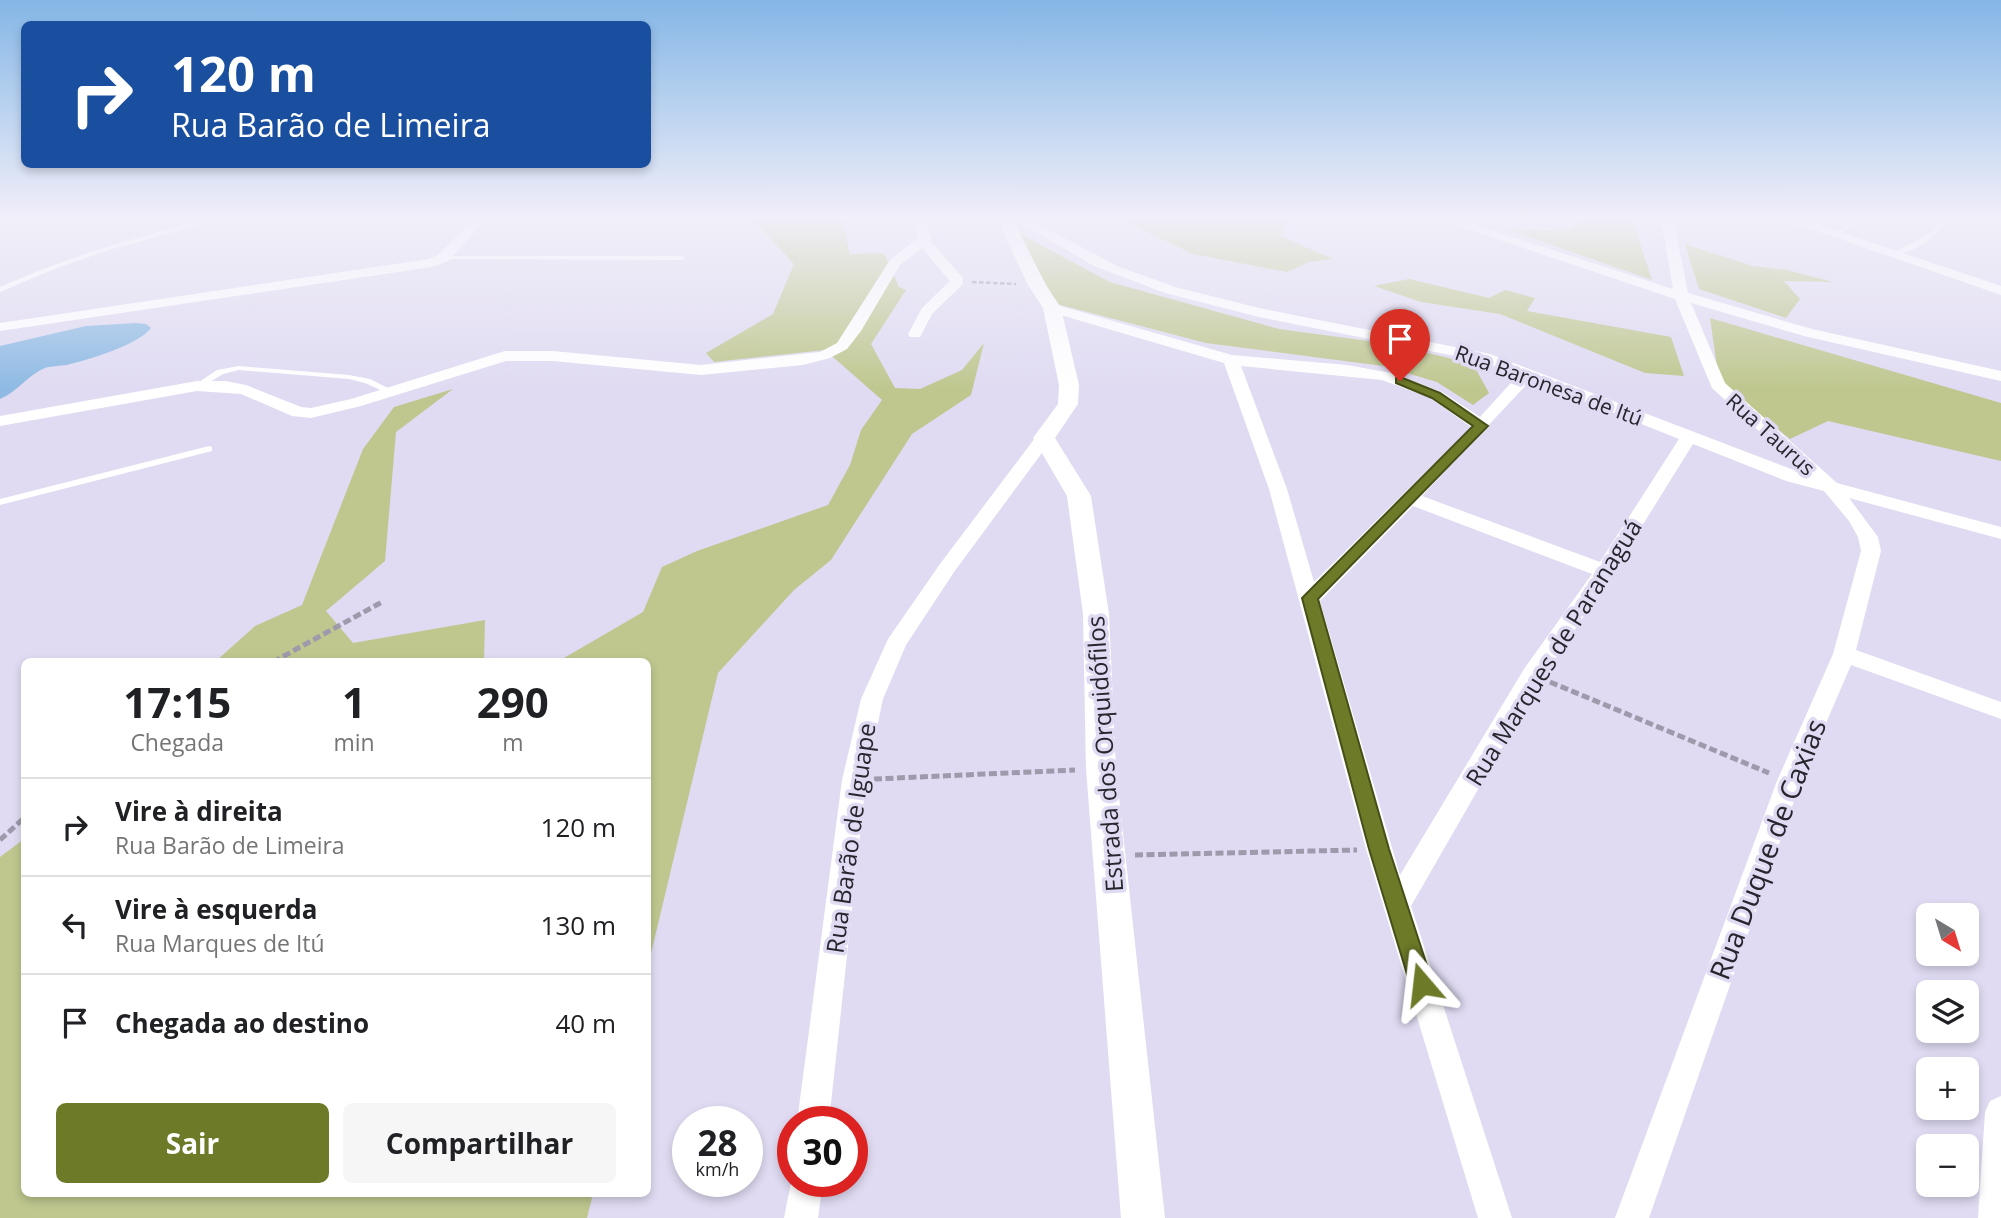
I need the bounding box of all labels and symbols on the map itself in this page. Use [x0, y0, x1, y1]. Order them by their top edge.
pin [1370, 309, 1430, 381]
street label: Rua Baronesa de Itú [1451, 338, 1647, 432]
street label: Rua Taurus [1721, 387, 1821, 481]
street label: Rua Marques de Paranaguá [1457, 512, 1649, 792]
street label: Estrada dos Orquidófilos [1078, 615, 1130, 893]
street label: Rua Duque de Caxias [1700, 713, 1834, 985]
street label: Rua Barão de Iguape [818, 721, 882, 955]
north arrow [1916, 903, 1979, 966]
position arrow [1385, 947, 1459, 1021]
speed limit sign: 30 [777, 1106, 868, 1197]

